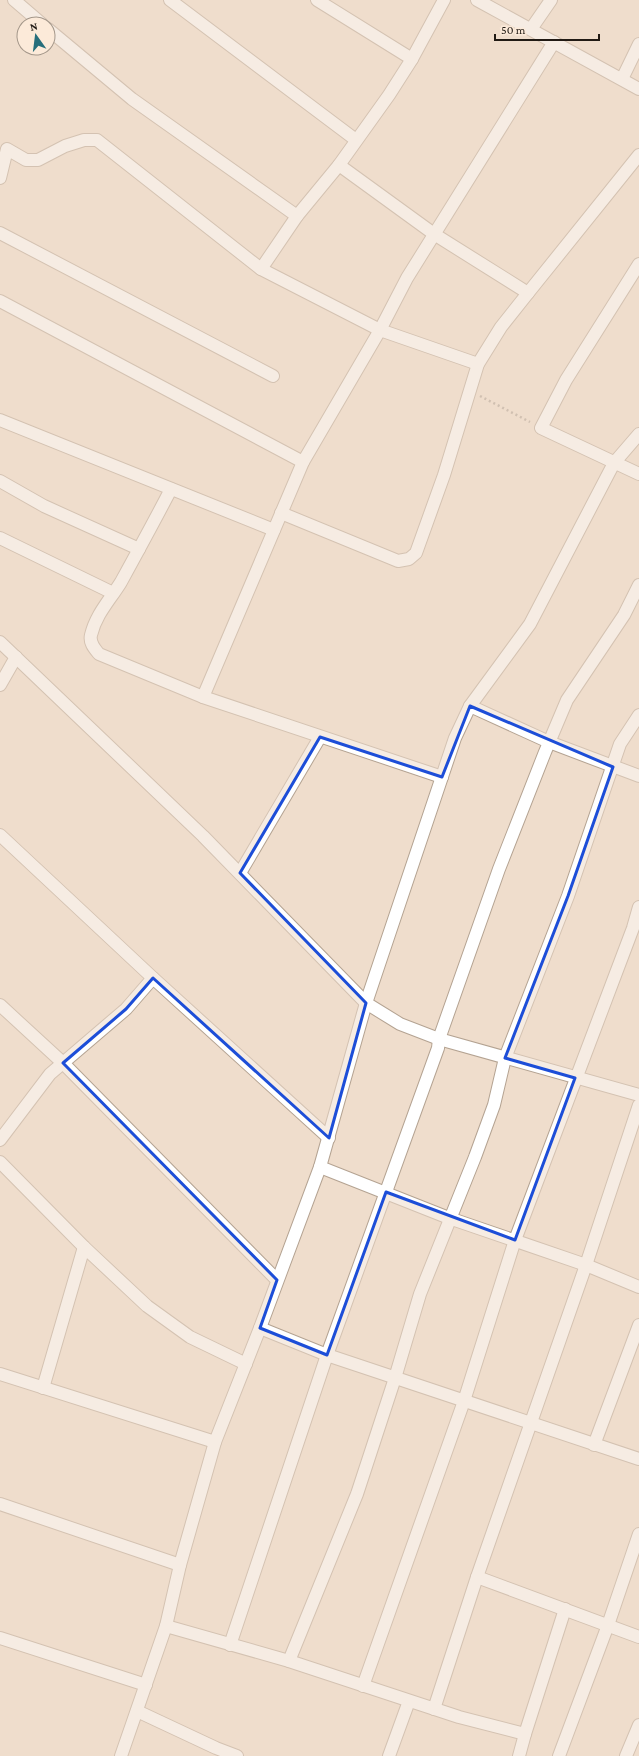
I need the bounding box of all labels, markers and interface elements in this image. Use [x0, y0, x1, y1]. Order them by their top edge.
north arrow [16, 16, 56, 56]
scale bar [495, 16, 599, 42]
text: N [28, 19, 39, 33]
text: 50 m [501, 23, 526, 37]

